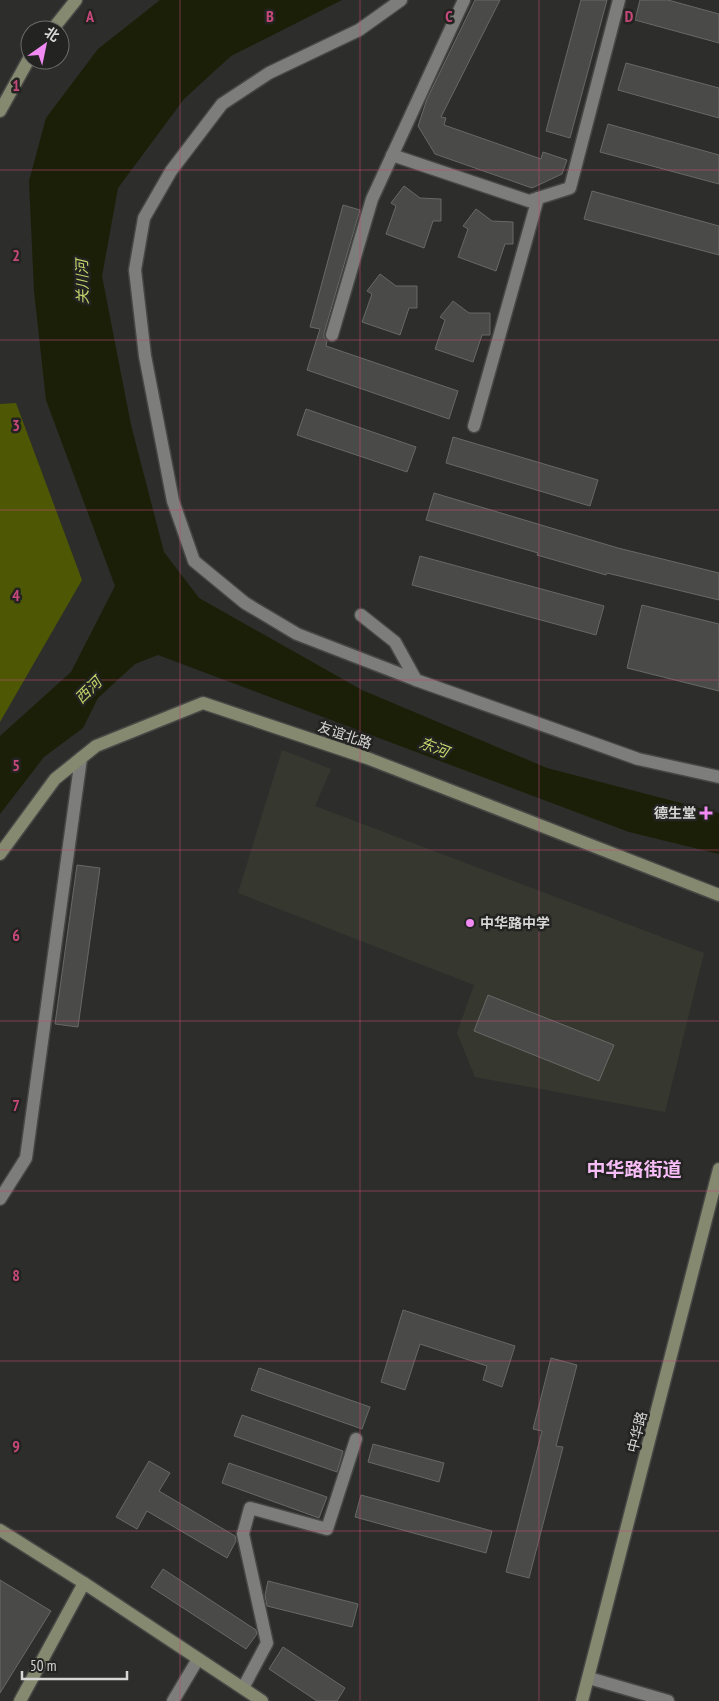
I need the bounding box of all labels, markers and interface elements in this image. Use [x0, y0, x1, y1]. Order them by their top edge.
text: A [85, 6, 95, 26]
text: B [266, 6, 274, 26]
text: C [445, 6, 453, 26]
text: D [625, 6, 634, 26]
north arrow [20, 20, 70, 70]
text: 北 [41, 23, 63, 45]
text: 1 [12, 75, 20, 95]
text: 2 [12, 245, 20, 265]
water label: 关川河 [72, 256, 92, 305]
text: 3 [12, 415, 20, 435]
text: 4 [12, 585, 20, 605]
water label: 西河 [71, 671, 107, 707]
street label: 友谊北路 [316, 717, 374, 753]
water label: 东河 [417, 733, 454, 762]
text: 5 [12, 755, 20, 775]
place label: 德生堂 [654, 804, 696, 822]
marker: 德生堂 [700, 807, 712, 819]
place label: 中华路中学 [480, 914, 550, 932]
marker: 中华路中学 [464, 917, 476, 929]
text: 6 [12, 925, 20, 945]
text: 7 [12, 1095, 20, 1115]
district label: 中华路街道 [586, 1157, 682, 1181]
text: 8 [12, 1265, 20, 1285]
street label: 中华路 [623, 1409, 651, 1455]
text: 9 [12, 1436, 20, 1456]
scale bar [22, 1648, 128, 1680]
text: 50 m [30, 1656, 56, 1675]

